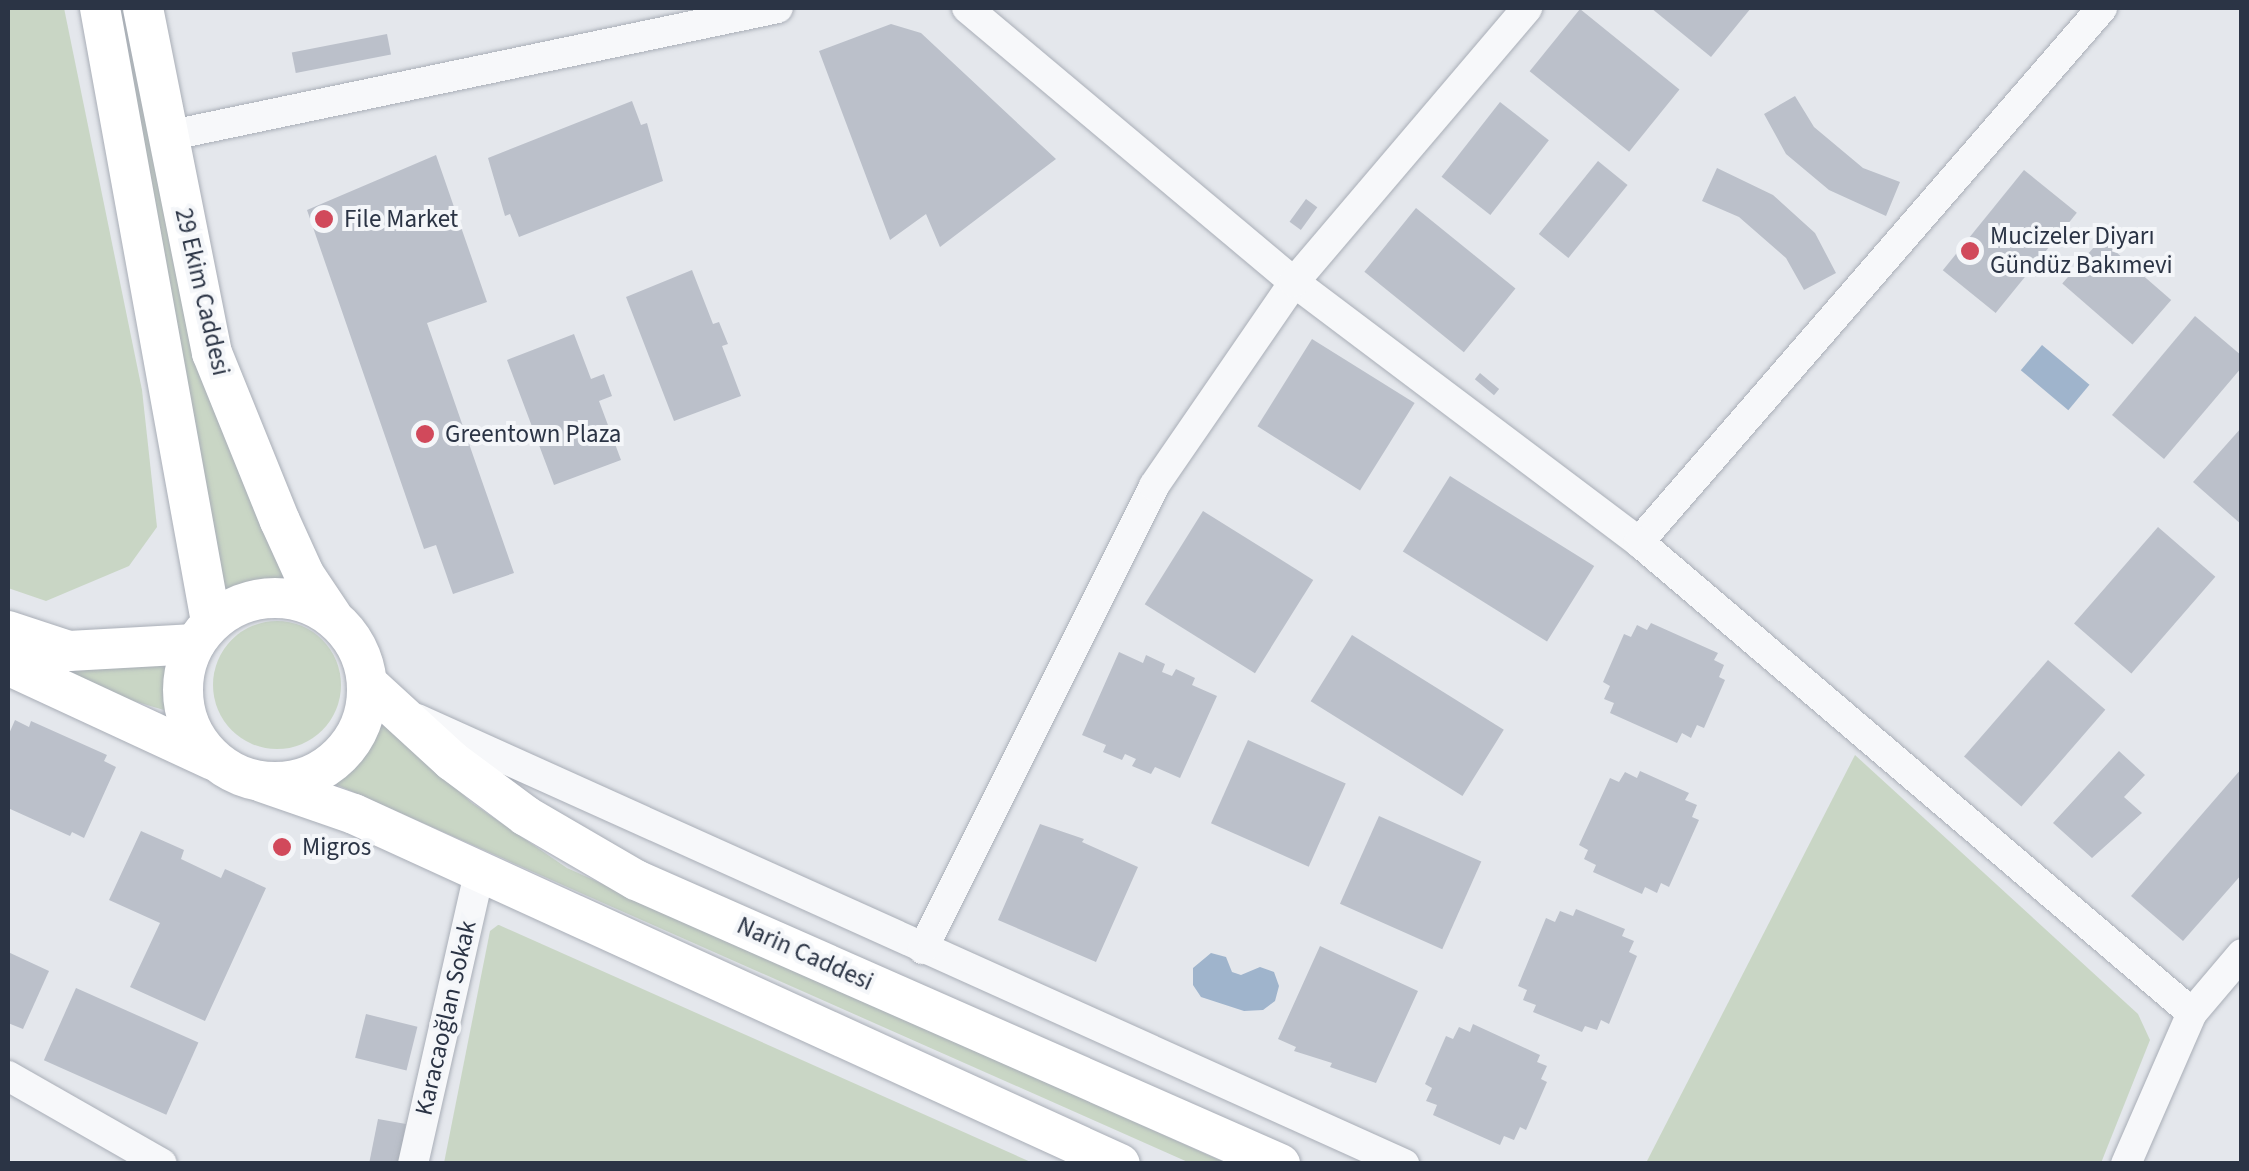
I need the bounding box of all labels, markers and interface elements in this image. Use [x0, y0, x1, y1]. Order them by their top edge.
place label: File Market [344, 204, 458, 234]
street label: 29 Ekim Caddesi [168, 205, 236, 379]
marker: File Market [313, 208, 335, 230]
place label: Mucizeler Diyarı Gündüz Bakımevi [1990, 222, 2173, 281]
marker: Mucizeler Diyarı Gündüz Bakımevi [1959, 240, 1981, 262]
place label: Greentown Plaza [445, 419, 621, 449]
marker: Greentown Plaza [414, 423, 436, 445]
place label: Migros [302, 832, 371, 862]
marker: Migros [271, 836, 293, 858]
street label: Narin Caddesi [732, 911, 878, 997]
street label: Karacaoğlan Sokak [409, 918, 483, 1118]

